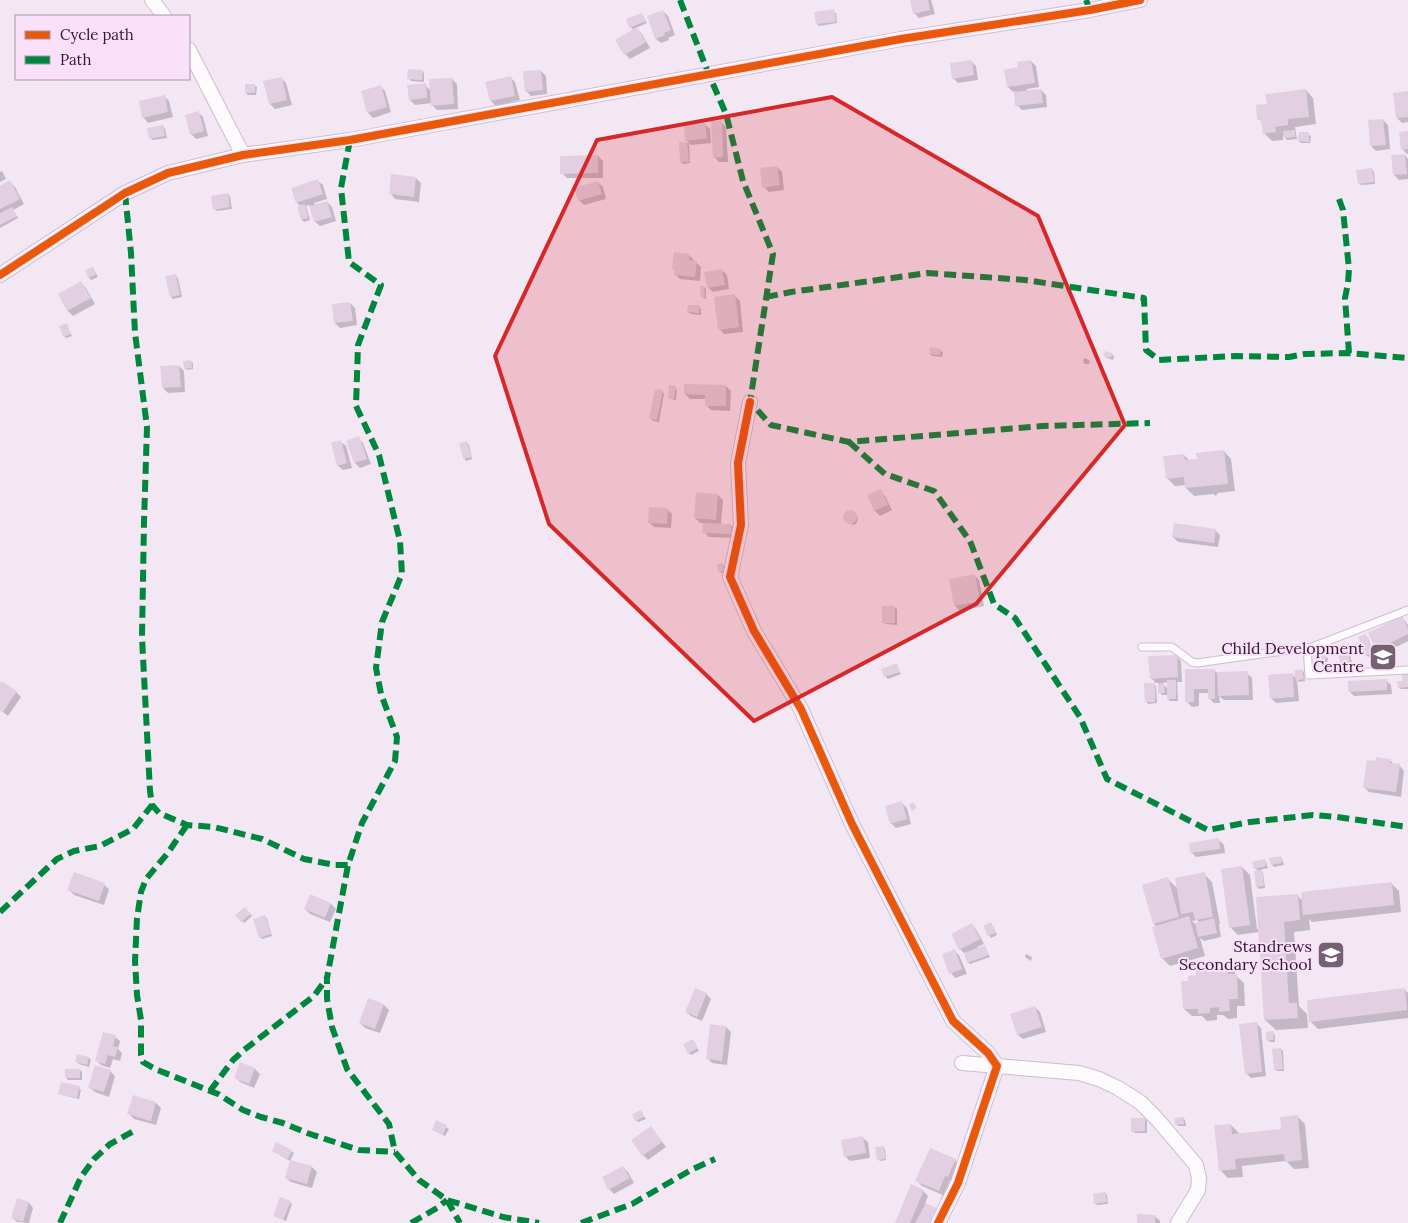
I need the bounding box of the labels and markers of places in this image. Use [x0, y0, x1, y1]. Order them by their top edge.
place label: Child Development Centre [1221, 638, 1365, 676]
school or university icon: Child Development Centre [1368, 642, 1398, 672]
place label: Standrews Secondary School [1179, 936, 1312, 974]
school or university icon: Standrews Secondary School [1316, 940, 1346, 970]

